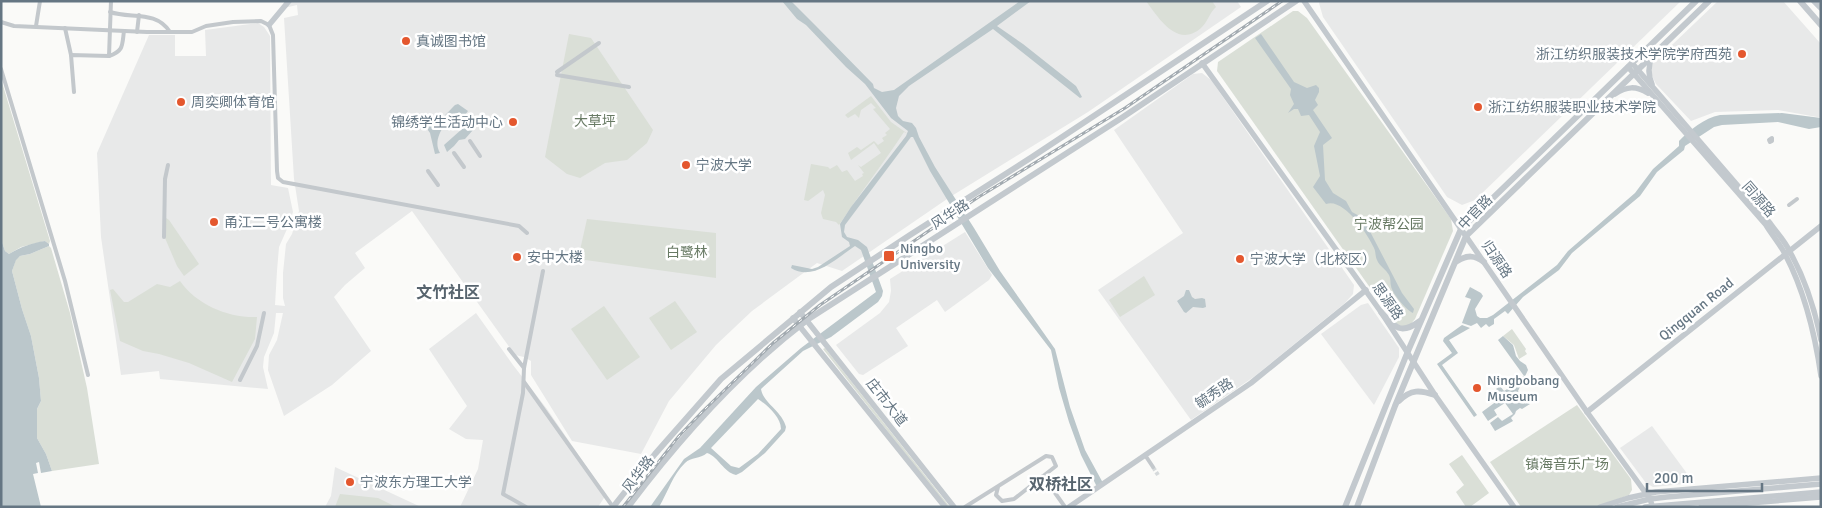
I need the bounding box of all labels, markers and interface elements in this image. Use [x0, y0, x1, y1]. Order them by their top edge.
place label: 真诚图书馆 [416, 33, 486, 50]
marker: 真诚图书馆 [400, 35, 412, 47]
place label: 浙江纺织服装技术学院学府西苑 [1536, 46, 1732, 63]
marker: 浙江纺织服装技术学院学府西苑 [1736, 48, 1748, 60]
place label: 周奕卿体育馆 [191, 94, 275, 111]
marker: 周奕卿体育馆 [175, 96, 187, 108]
place label: 浙江纺织服装职业技术学院 [1488, 99, 1656, 116]
marker: 浙江纺织服装职业技术学院 [1472, 101, 1484, 113]
park label: 大草坪 [574, 113, 616, 130]
place label: 锦绣学生活动中心 [391, 114, 503, 131]
marker: 锦绣学生活动中心 [507, 116, 519, 128]
place label: 宁波大学 [696, 157, 752, 174]
marker: 宁波大学 [680, 159, 692, 171]
street label: 同源路 [1738, 178, 1779, 221]
street label: 中官路 [1455, 191, 1496, 233]
street label: 风华路 [928, 196, 973, 233]
place label: 甬江二号公寓楼 [224, 214, 322, 231]
marker: 甬江二号公寓楼 [208, 216, 220, 228]
park label: 宁波帮公园 [1354, 216, 1424, 233]
street label: 归源路 [1478, 237, 1515, 281]
place label: Ningbo University [900, 240, 961, 273]
park label: 白鹭林 [666, 244, 708, 261]
place label: 安中大楼 [527, 249, 583, 266]
marker: Ningbo University [882, 249, 896, 263]
marker: 安中大楼 [511, 251, 523, 263]
place label: 宁波大学（北校区） [1250, 251, 1376, 268]
marker: 宁波大学（北校区） [1234, 253, 1246, 265]
street label: Qingquan Road [1656, 274, 1737, 345]
street label: 思源路 [1369, 279, 1407, 323]
district label: 文竹社区 [416, 283, 480, 303]
place label: Ningbobang Museum [1487, 372, 1560, 405]
street label: 庄市大道 [863, 375, 911, 430]
street label: 毓秀路 [1192, 375, 1236, 412]
marker: Ningbobang Museum [1471, 382, 1483, 394]
street label: 风华路 [619, 452, 658, 496]
park label: 镇海音乐广场 [1525, 456, 1609, 473]
scale bar [1647, 460, 1762, 492]
text: 200 m [1654, 469, 1694, 487]
place label: 宁波东方理工大学 [360, 474, 472, 491]
district label: 双桥社区 [1029, 475, 1093, 495]
marker: 宁波东方理工大学 [344, 476, 356, 488]

